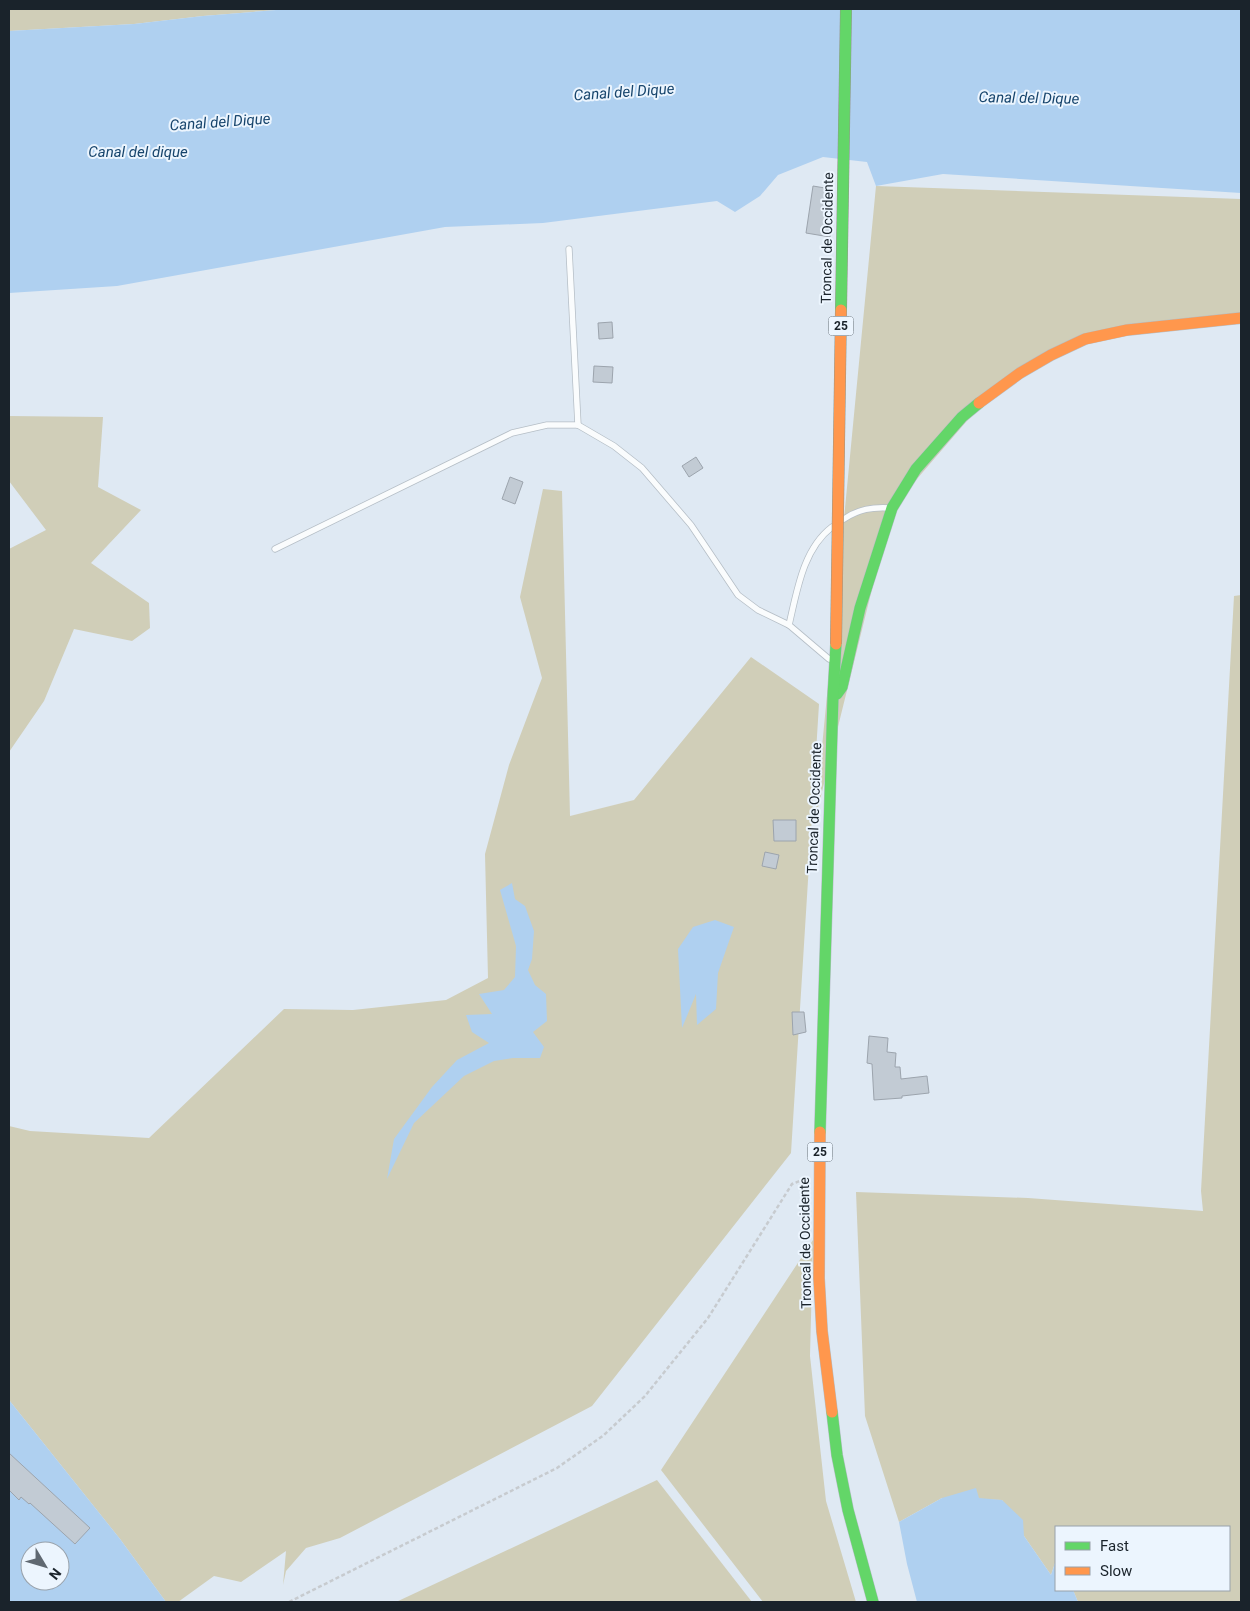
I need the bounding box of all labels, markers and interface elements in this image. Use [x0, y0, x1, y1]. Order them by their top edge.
water label: Canal del Dique [573, 79, 675, 104]
water label: Canal del Dique [978, 88, 1080, 108]
water label: Canal del Dique [169, 109, 271, 134]
water label: Canal del dique [88, 143, 188, 161]
street label: Troncal de Occidente [818, 172, 836, 304]
road number: 25 [828, 316, 854, 336]
street label: Troncal de Occidente [804, 742, 824, 874]
road number: 25 [808, 1142, 832, 1162]
street label: Troncal de Occidente [796, 1177, 814, 1309]
legend [1055, 1526, 1230, 1591]
text: Fast [1100, 1537, 1129, 1555]
north arrow [20, 1541, 70, 1591]
text: Slow [1100, 1562, 1132, 1580]
text: N [46, 1565, 65, 1583]

